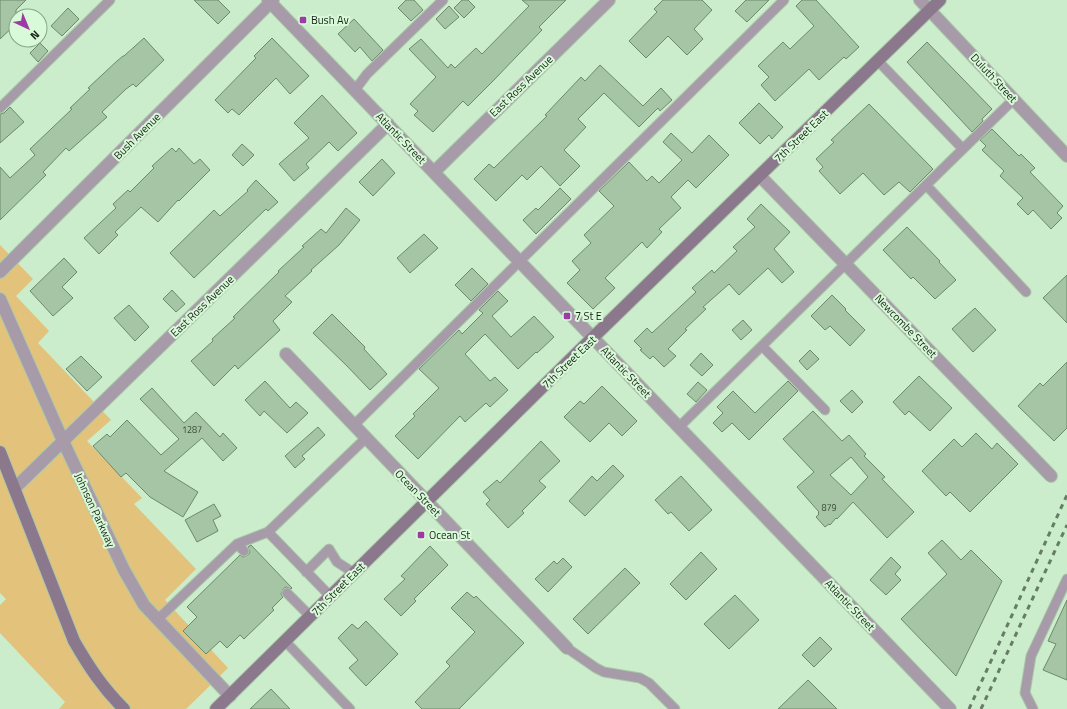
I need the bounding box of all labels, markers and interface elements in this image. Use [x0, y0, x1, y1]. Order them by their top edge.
north arrow [8, 8, 48, 48]
place label: Bush Av [311, 12, 349, 28]
marker: Bush Av [298, 15, 308, 25]
text: N [27, 27, 43, 44]
street label: Duluth Street [967, 50, 1021, 106]
street label: East Ross Avenue [486, 51, 557, 120]
street label: 7th Street East [770, 106, 832, 166]
street label: Bush Avenue [110, 109, 164, 163]
street label: Atlantic Street [372, 109, 430, 167]
street label: East Ross Avenue [167, 271, 238, 340]
street label: Newcombe Street [871, 291, 941, 362]
place label: 7 St E [575, 308, 602, 324]
marker: 7 St E [562, 311, 572, 321]
street label: 7th Street East [538, 332, 600, 392]
street label: Atlantic Street [597, 343, 655, 401]
house number: 1287 [182, 423, 202, 436]
street label: Ocean Street [391, 466, 445, 520]
street label: Johnson Parkway [71, 470, 119, 550]
house number: 879 [821, 501, 837, 514]
place label: Ocean St [429, 527, 470, 543]
marker: Ocean St [416, 530, 426, 540]
street label: 7th Street East [308, 559, 368, 619]
street label: Atlantic Street [821, 576, 879, 634]

